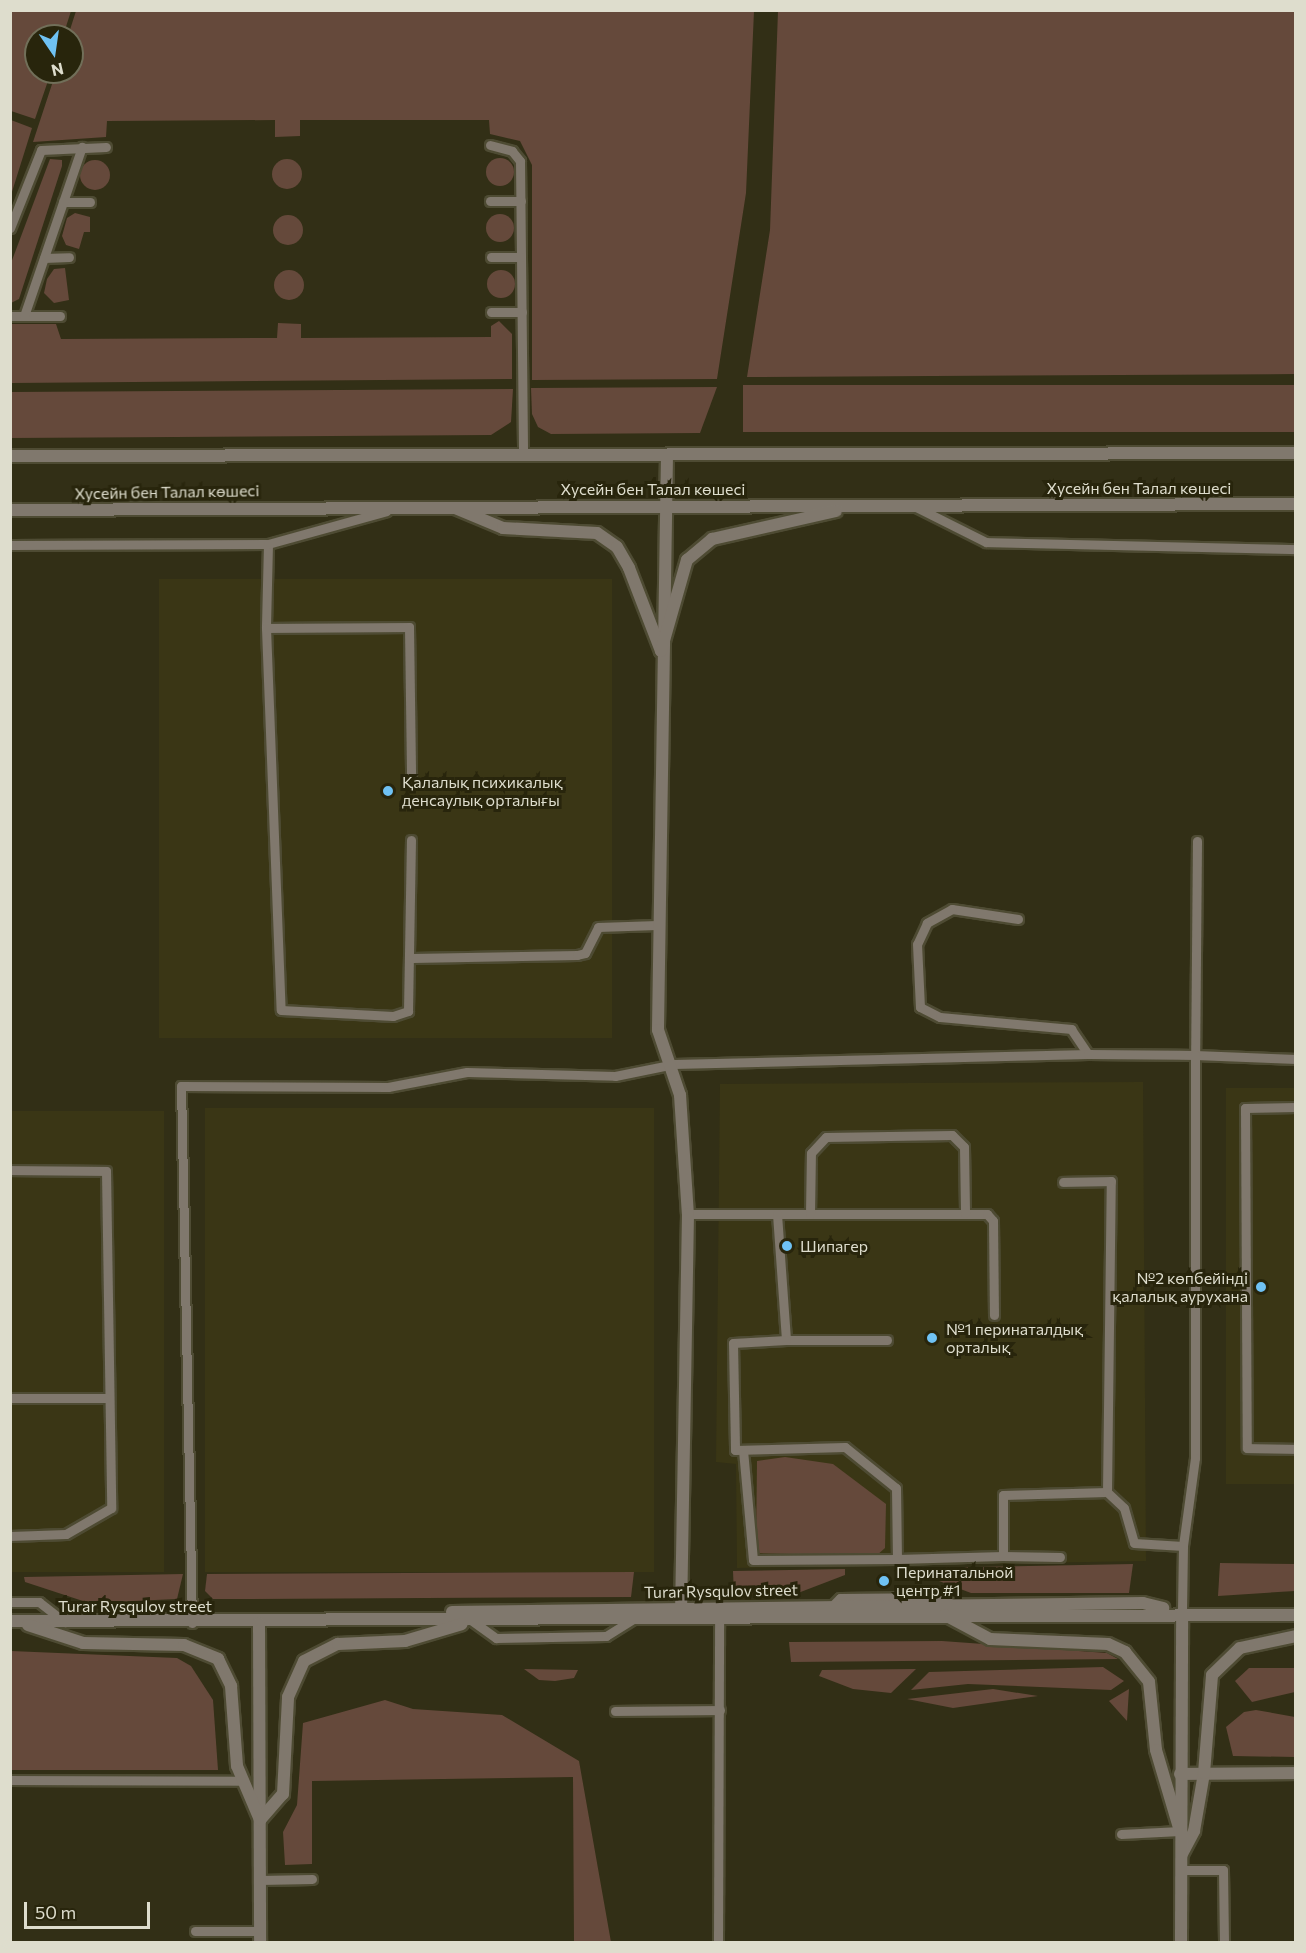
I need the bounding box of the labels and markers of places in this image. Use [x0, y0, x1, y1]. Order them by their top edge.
place label: Қалалық психикалық денсаулық орталығы [402, 772, 563, 810]
marker: Қалалық психикалық денсаулық орталығы [379, 782, 397, 800]
place label: Шипагер [800, 1236, 868, 1256]
marker: Шипагер [778, 1237, 796, 1255]
place label: №2 көпбейінді қалалық аурухана [1112, 1268, 1248, 1306]
marker: №2 көпбейінді қалалық аурухана [1252, 1278, 1270, 1296]
place label: №1 перинаталдық орталық [946, 1319, 1083, 1357]
marker: №1 перинаталдық орталық [923, 1329, 941, 1347]
place label: Перинатальной центр #1 [896, 1562, 1013, 1600]
marker: Перинатальной центр #1 [877, 1574, 891, 1588]

